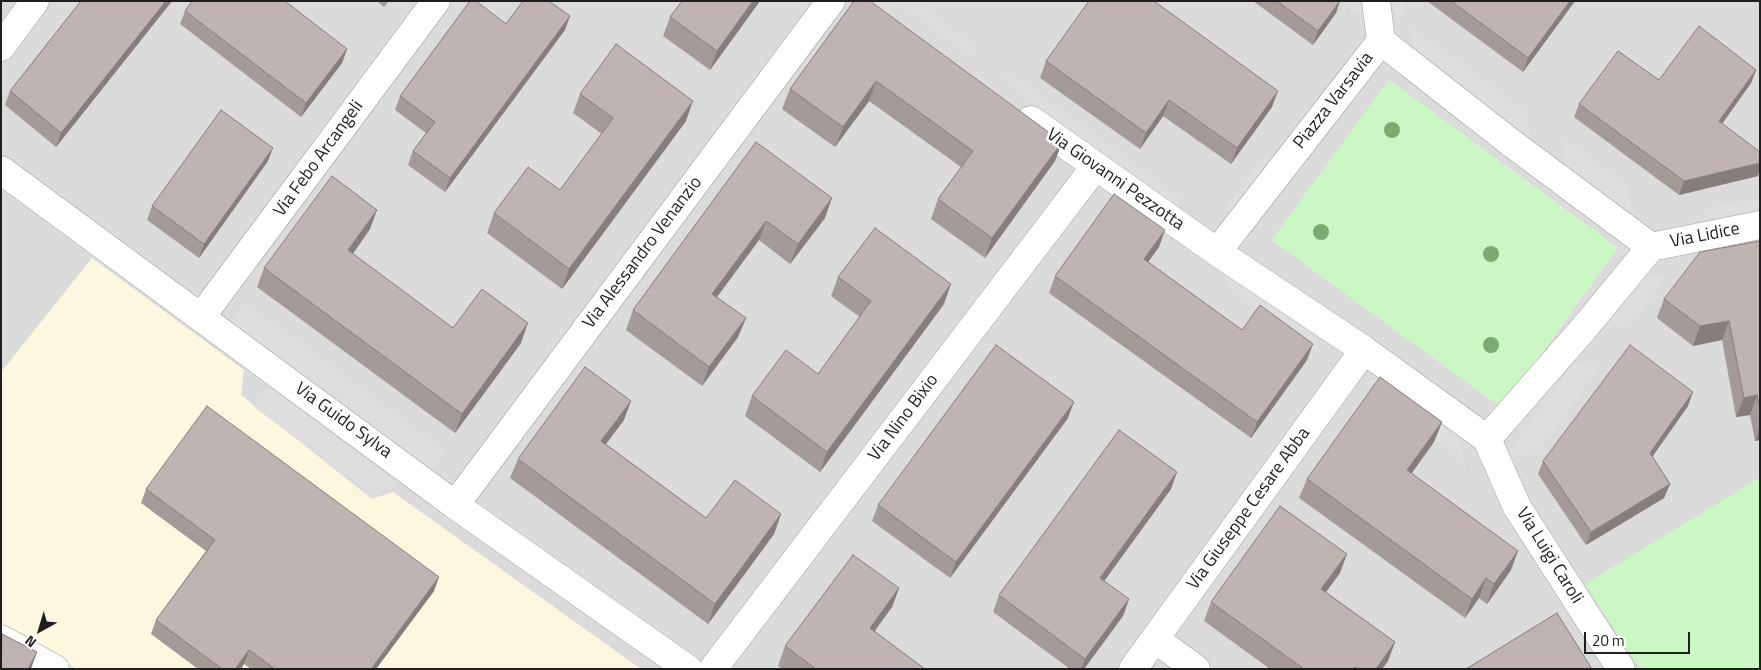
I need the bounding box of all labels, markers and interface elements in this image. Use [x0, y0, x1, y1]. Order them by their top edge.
street label: Piazza Varsavia [1289, 48, 1379, 154]
street label: Via Febo Arcangeli [270, 97, 368, 221]
street label: Via Giovanni Pezzotta [1042, 124, 1188, 236]
street label: Via Alessandro Venanzio [579, 173, 707, 333]
street label: Via Lidice [1668, 219, 1742, 253]
street label: Via Nino Bixio [864, 370, 944, 466]
street label: Via Guido Sylva [290, 378, 396, 464]
street label: Via Giuseppe Cesare Abba [1183, 424, 1315, 594]
street label: Via Luigi Caroli [1511, 504, 1587, 608]
north arrow [15, 605, 65, 655]
scale bar [1586, 622, 1692, 654]
text: 20 m [1592, 629, 1625, 652]
text: N [20, 631, 41, 653]

